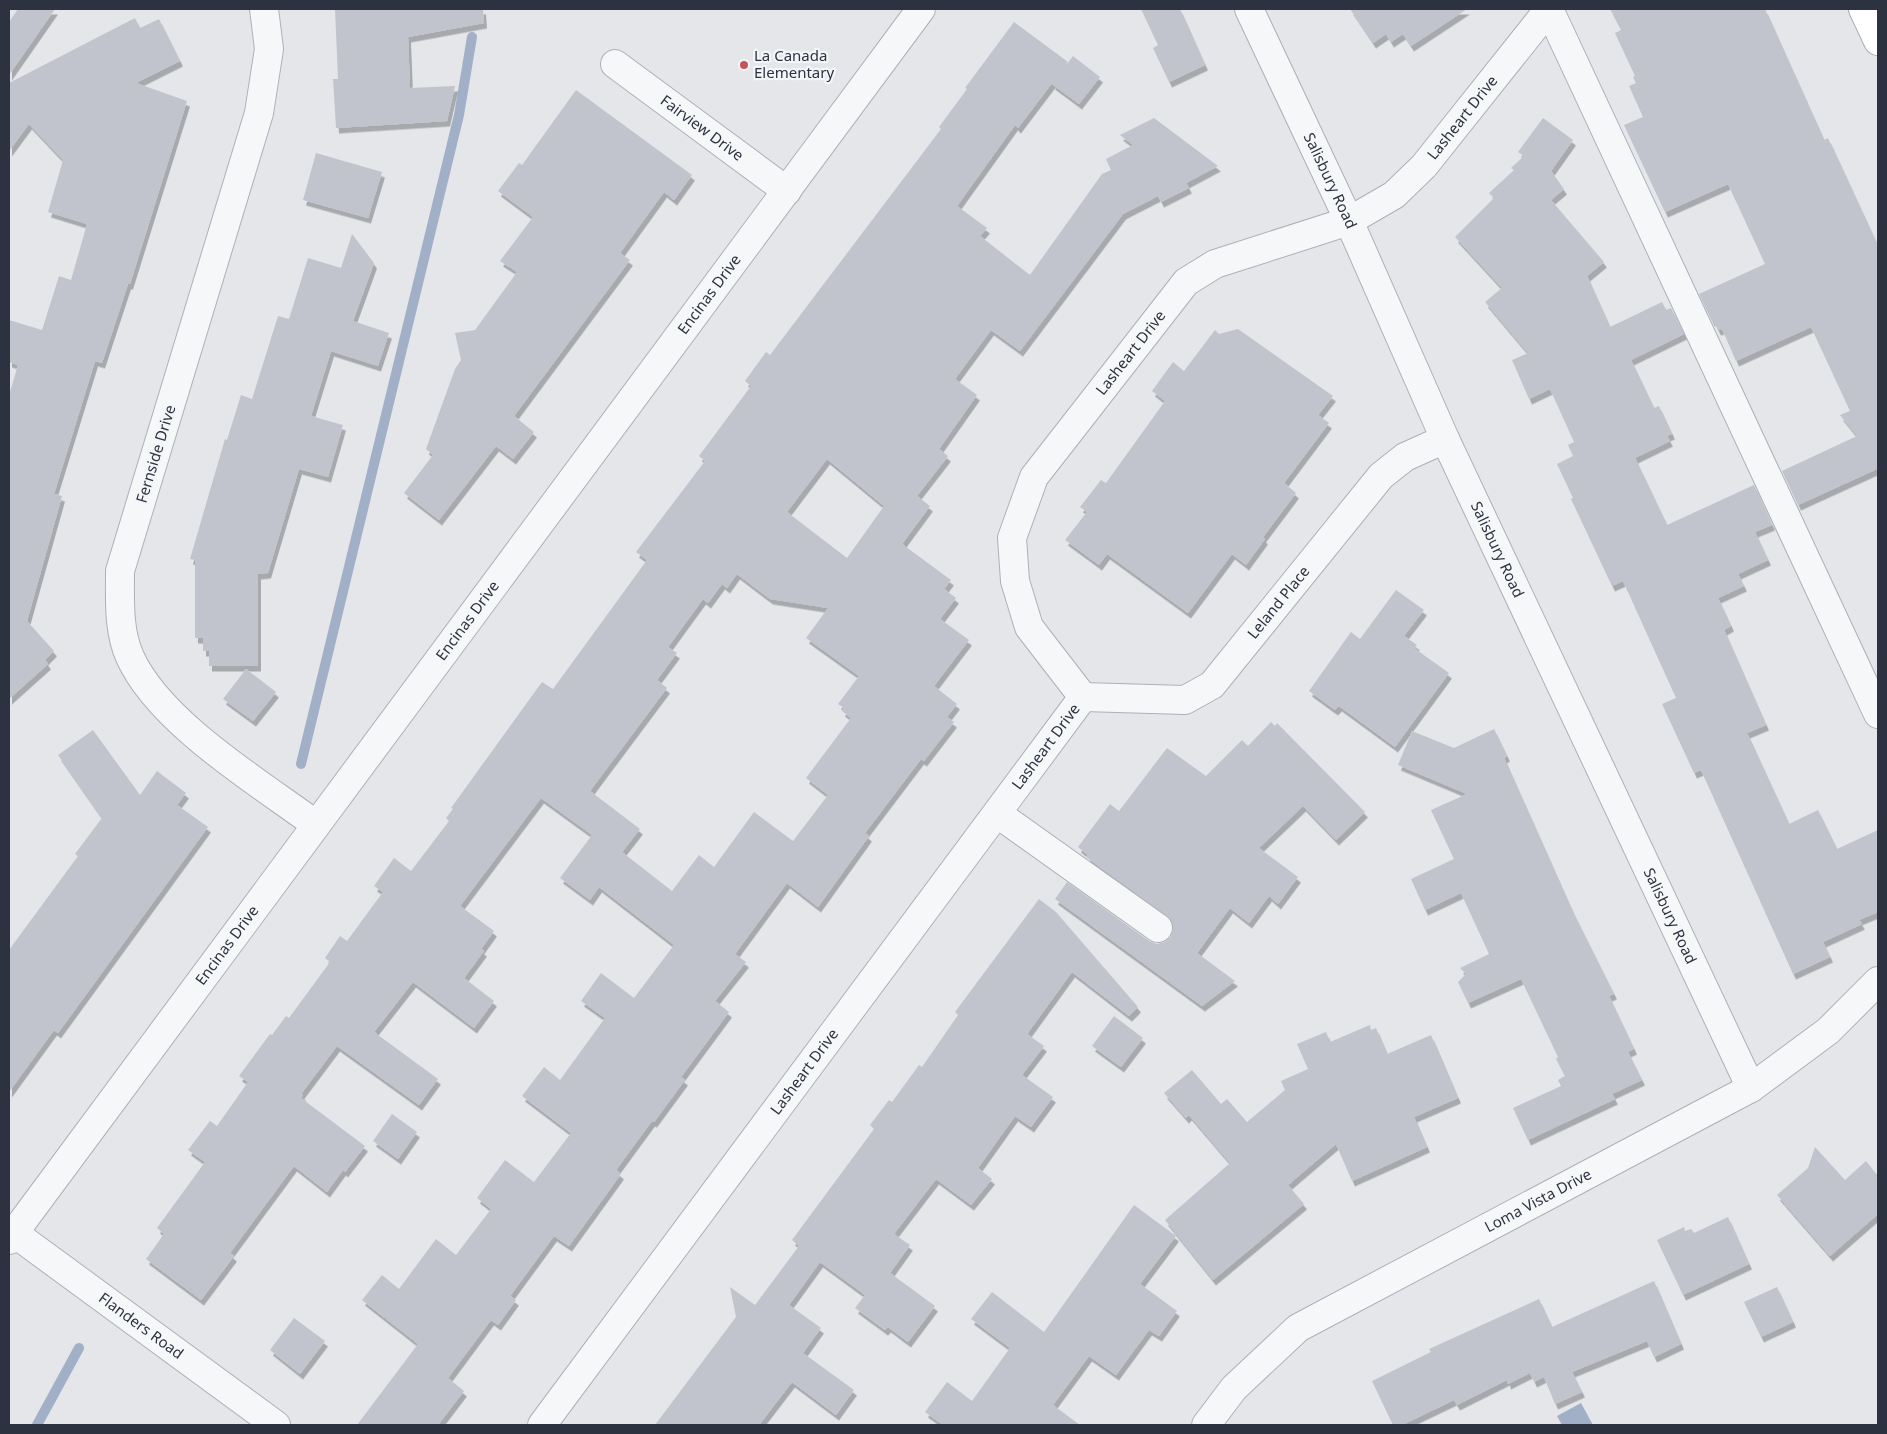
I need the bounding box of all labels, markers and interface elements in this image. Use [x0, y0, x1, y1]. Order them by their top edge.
place label: La Canada Elementary [754, 45, 834, 82]
marker: La Canada Elementary [738, 59, 750, 71]
street label: Lasheart Drive [1422, 71, 1501, 163]
street label: Fairview Drive [657, 90, 748, 165]
street label: Salisbury Road [1300, 129, 1362, 232]
street label: Encinas Drive [672, 250, 745, 338]
street label: Lasheart Drive [1091, 306, 1169, 399]
street label: Fernside Drive [131, 402, 179, 505]
street label: Salisbury Road [1467, 498, 1529, 601]
street label: Leland Place [1242, 561, 1313, 642]
street label: Encinas Drive [431, 576, 503, 664]
street label: Lasheart Drive [1007, 699, 1084, 793]
street label: Salisbury Road [1640, 864, 1702, 967]
street label: Encinas Drive [190, 901, 263, 989]
street label: Lasheart Drive [765, 1024, 842, 1118]
street label: Loma Vista Drive [1481, 1163, 1595, 1236]
street label: Flanders Road [95, 1287, 188, 1363]

